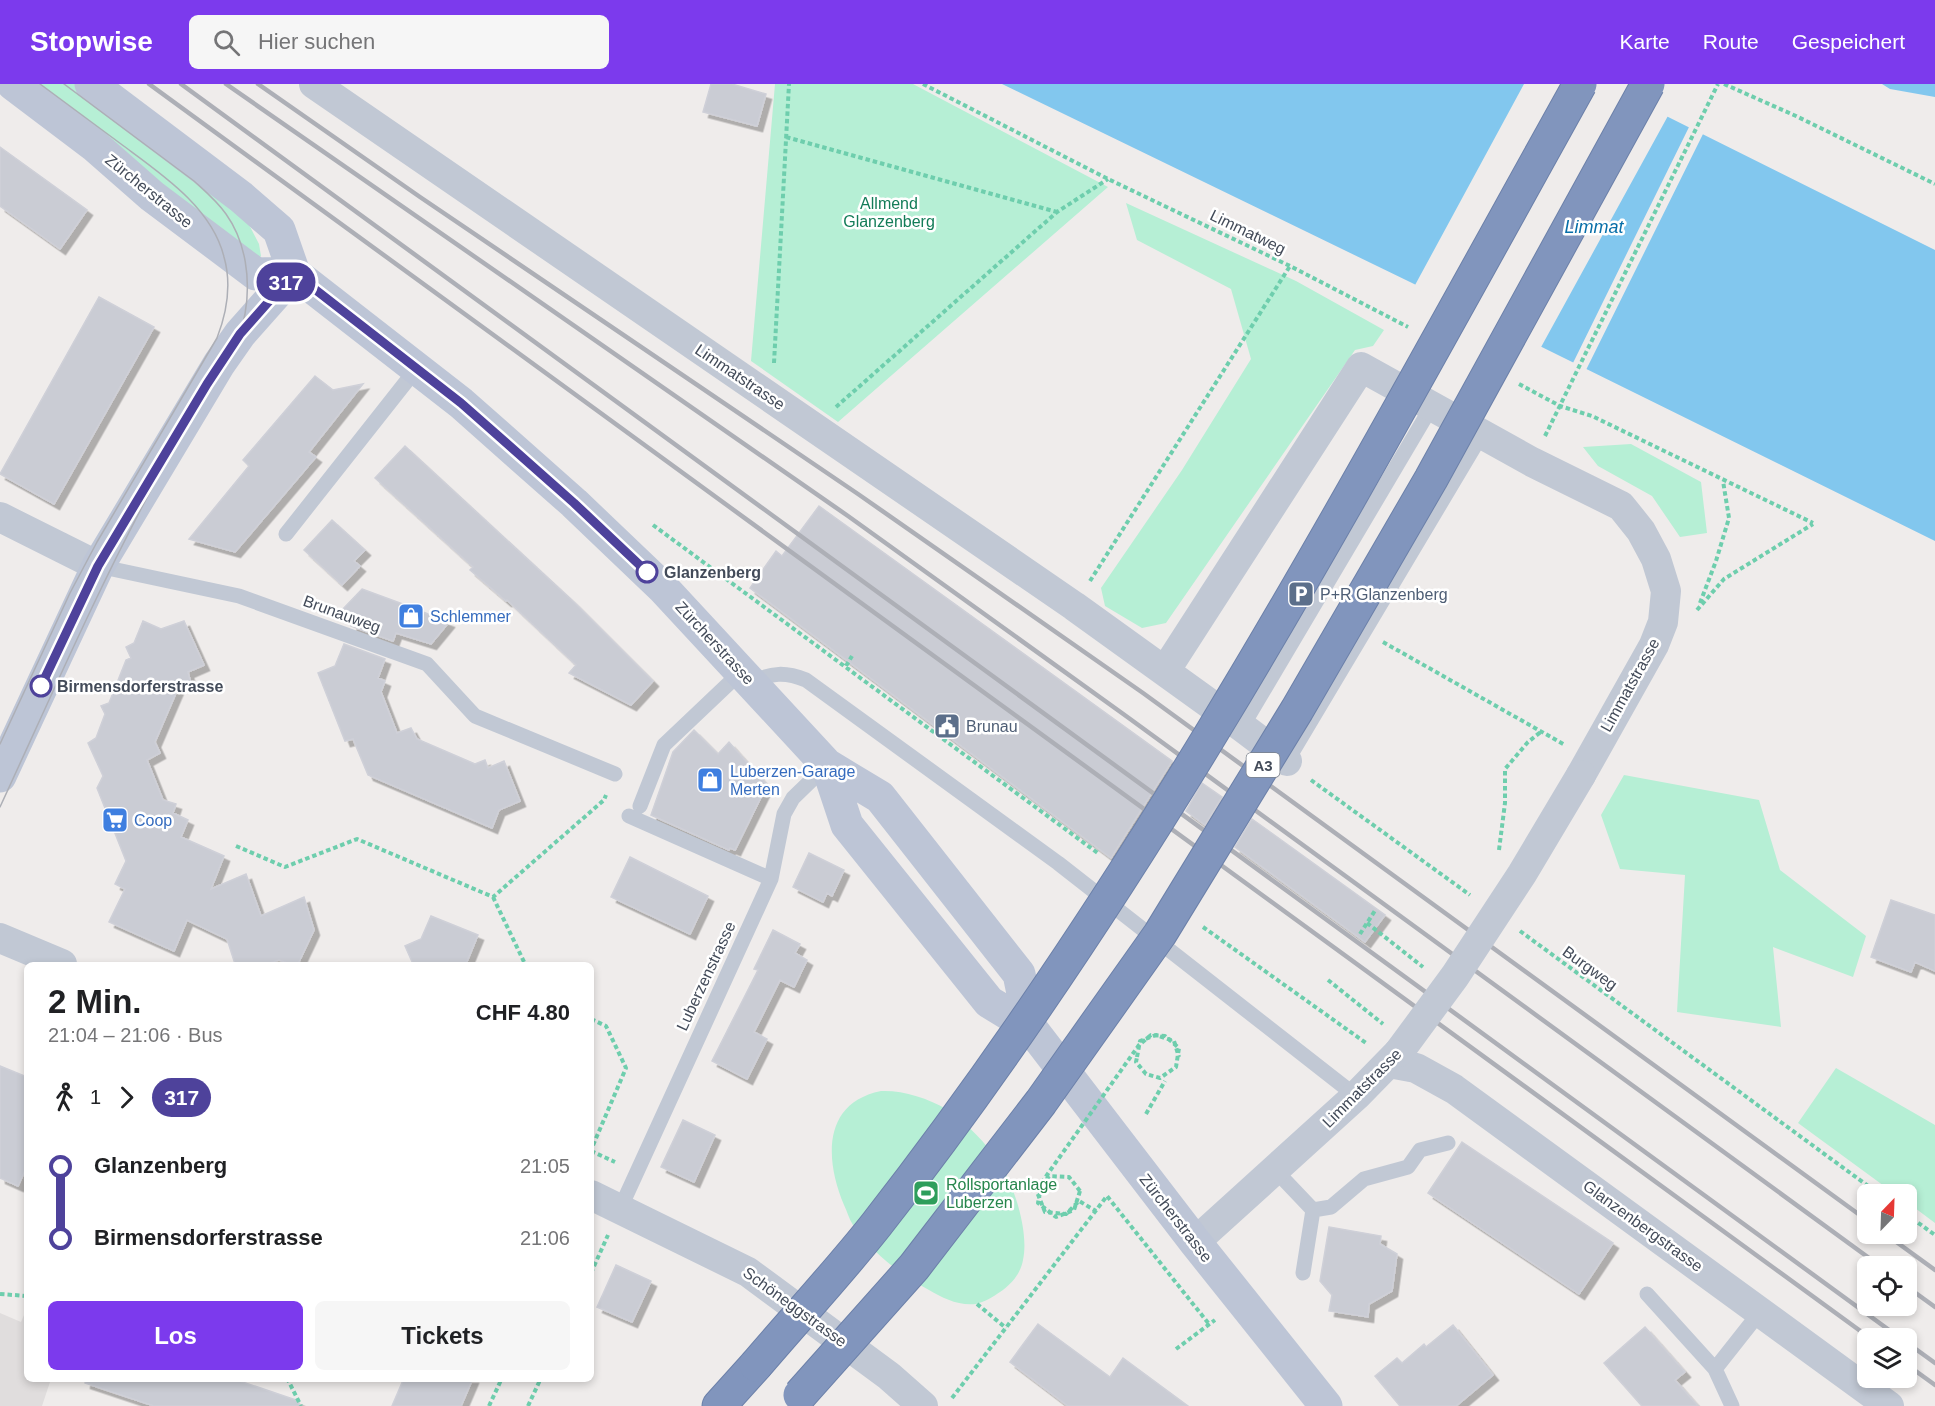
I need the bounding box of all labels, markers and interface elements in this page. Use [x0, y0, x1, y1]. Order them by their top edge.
search box [189, 15, 609, 69]
text: Stopwise [30, 26, 153, 57]
icon: search [210, 26, 243, 59]
text: Hier suchen [258, 29, 375, 54]
text: Karte [1620, 30, 1670, 53]
text: Route [1703, 30, 1759, 53]
text: Gespeichert [1792, 30, 1905, 53]
street label: Zürcherstrasse [102, 151, 196, 231]
park label: Allmend Glanzenberg [843, 195, 935, 230]
street label: Limmatweg [1208, 206, 1288, 258]
water label: Limmat [1564, 217, 1625, 237]
line badge: 317 [252, 262, 320, 302]
text: 317 [268, 271, 304, 294]
street label: Limmatstrasse [692, 341, 788, 413]
marker: Glanzenberg [636, 561, 658, 583]
place label: Glanzenberg [664, 564, 761, 581]
parking icon: P+R Glanzenberg [1286, 579, 1316, 609]
place label: P+R Glanzenberg [1320, 586, 1448, 603]
street label: Brunauweg [301, 592, 383, 636]
street label: Zürcherstrasse [672, 598, 758, 688]
shop icon: Schlemmer [396, 601, 426, 631]
place label: Schlemmer [430, 608, 512, 625]
street label: Limmatstrasse [1597, 635, 1663, 735]
marker: Birmensdorferstrasse [30, 675, 52, 697]
place label: Birmensdorferstrasse [57, 678, 223, 695]
public building icon: Brunau [932, 711, 962, 741]
place label: Brunau [966, 718, 1018, 735]
road number: A3 [1246, 753, 1280, 777]
place label: Luberzen-Garage Merten [730, 763, 856, 798]
shop icon: Luberzen-Garage Merten [695, 765, 725, 795]
supermarket icon: Coop [100, 805, 130, 835]
place label: Coop [134, 812, 172, 829]
street label: Luberzenstrasse [673, 919, 739, 1033]
street label: Burgweg [1559, 943, 1621, 993]
text: 2 Min. [48, 983, 142, 1020]
text: CHF 4.80 [476, 1000, 570, 1025]
text: 21:04 – 21:06 · Bus [48, 1024, 223, 1046]
street label: Limmatstrasse [1319, 1045, 1405, 1131]
icon: walk [48, 1081, 81, 1114]
icon: forward [110, 1081, 143, 1114]
text: 1 [90, 1086, 101, 1108]
text: 317 [164, 1086, 199, 1109]
text: Glanzenberg [94, 1153, 227, 1178]
text: 21:05 [520, 1155, 570, 1177]
street label: Zürcherstrasse [1136, 1171, 1216, 1265]
place label: Rollsportanlage Luberzen [946, 1176, 1057, 1211]
street label: Glanzenbergstrasse [1580, 1177, 1706, 1275]
sports icon: Rollsportanlage Luberzen [911, 1178, 941, 1208]
north arrow [1857, 1184, 1917, 1244]
map controls [1857, 1184, 1917, 1388]
text: Birmensdorferstrasse [94, 1225, 323, 1250]
text: 21:06 [520, 1227, 570, 1249]
button: locate [1857, 1256, 1917, 1316]
street label: Schöneggstrasse [740, 1264, 850, 1350]
button: Los [48, 1301, 303, 1370]
button: Tickets [315, 1301, 570, 1370]
button: layers [1857, 1328, 1917, 1388]

